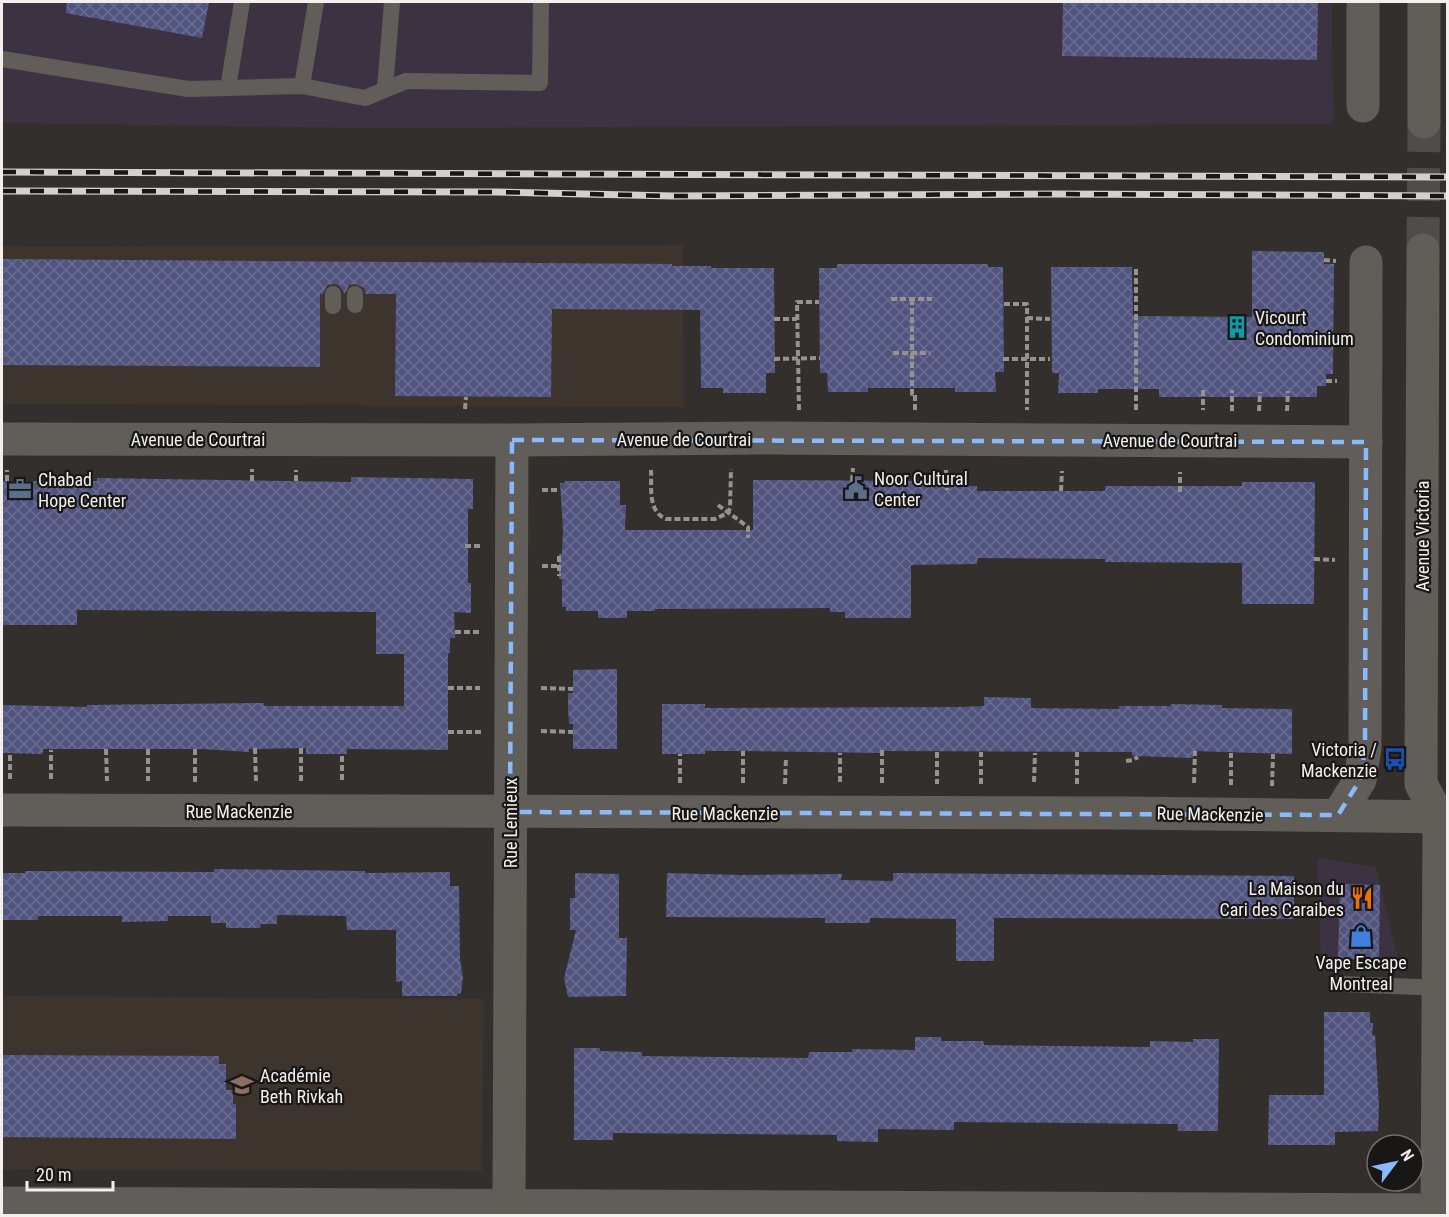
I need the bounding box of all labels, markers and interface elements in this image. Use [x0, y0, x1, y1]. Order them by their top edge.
place label: Vicourt Condominium [1255, 307, 1354, 349]
building icon: Vicourt Condominium [1224, 314, 1250, 340]
street label: Avenue de Courtrai [131, 429, 265, 450]
street label: Avenue de Courtrai [617, 429, 751, 450]
street label: Avenue de Courtrai [1103, 430, 1237, 451]
place label: Noor Cultural Center [874, 468, 968, 510]
place label: Chabad Hope Center [38, 469, 127, 511]
public building icon: Noor Cultural Center [843, 475, 869, 501]
office icon: Chabad Hope Center [7, 476, 33, 502]
street label: Avenue Victoria [1412, 481, 1433, 591]
place label: Victoria / Mackenzie [1301, 739, 1377, 781]
bus stop icon: Victoria / Mackenzie [1382, 746, 1408, 772]
street label: Rue Lemieux [500, 778, 521, 868]
street label: Rue Mackenzie [186, 801, 292, 822]
street label: Rue Mackenzie [672, 803, 778, 824]
street label: Rue Mackenzie [1156, 803, 1264, 825]
place label: La Maison du Cari des Caraibes [1219, 878, 1344, 920]
restaurant icon: La Maison du Cari des Caraibes [1349, 885, 1375, 911]
shop icon: Vape Escape Montreal [1348, 923, 1374, 949]
place label: Vape Escape Montreal [1315, 952, 1407, 994]
place label: Académie Beth Rivkah [260, 1065, 343, 1107]
school or university icon: Académie Beth Rivkah [229, 1072, 255, 1098]
north arrow [1365, 1133, 1425, 1193]
text: N [1397, 1146, 1418, 1165]
scale bar [27, 1154, 112, 1192]
text: 20 m [36, 1164, 71, 1185]

